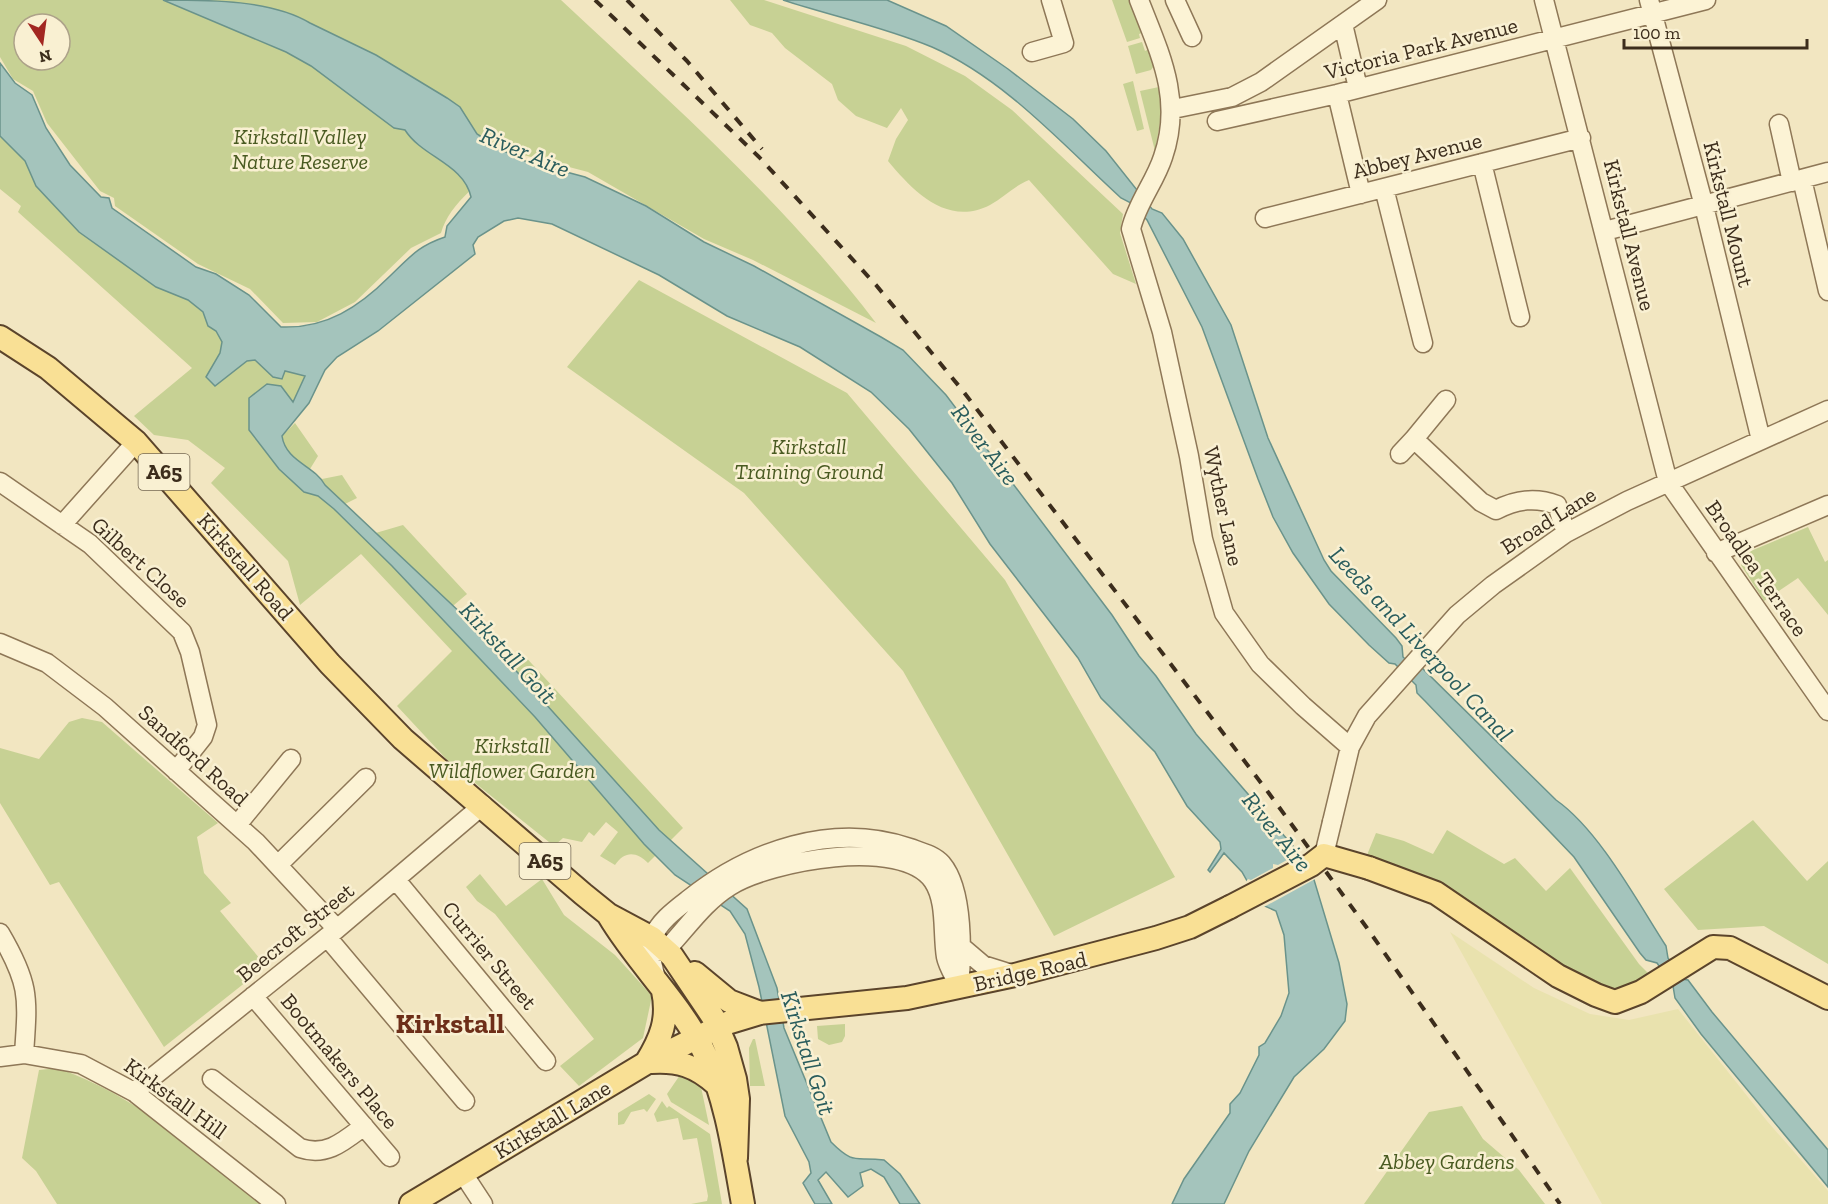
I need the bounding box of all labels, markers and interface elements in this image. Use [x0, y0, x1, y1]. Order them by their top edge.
street label: Victoria Park Avenue [1321, 11, 1521, 86]
north arrow [12, 12, 72, 72]
scale bar [1624, 12, 1807, 50]
text: 100 m [1633, 22, 1681, 44]
text: N [37, 46, 53, 67]
water label: River Aire [476, 120, 574, 183]
park label: Kirkstall Valley Nature Reserve [232, 123, 368, 175]
street label: Abbey Avenue [1350, 126, 1485, 185]
street label: Kirkstall Mount [1697, 138, 1760, 291]
street label: Kirkstall Avenue [1598, 157, 1661, 314]
water label: River Aire [945, 398, 1025, 491]
park label: Kirkstall Training Ground [735, 433, 883, 485]
street label: Wyther Lane [1198, 444, 1249, 568]
road number: A65 [138, 454, 190, 490]
street label: Broad Lane [1496, 481, 1601, 560]
street label: Broadlea Terrace [1700, 495, 1814, 642]
street label: Kirkstall Road [192, 507, 300, 625]
street label: Gilbert Close [86, 511, 195, 614]
water label: Leeds and Liverpool Canal [1323, 540, 1519, 747]
water label: Kirkstall Goit [454, 596, 563, 710]
street label: Sandford Road [133, 699, 254, 812]
park label: Kirkstall Wildflower Garden [429, 732, 595, 784]
water label: River Aire [1236, 786, 1318, 877]
road number: A65 [520, 843, 570, 879]
street label: Beecroft Street [231, 876, 360, 988]
street label: Currier Street [436, 896, 543, 1016]
street label: Bridge Road [971, 945, 1089, 998]
water label: Kirkstall Goit [775, 987, 842, 1119]
street label: Bootmakers Place [275, 988, 404, 1135]
district label: Kirkstall [395, 1007, 505, 1040]
street label: Kirkstall Hill [119, 1052, 232, 1145]
street label: Kirkstall Lane [489, 1074, 616, 1165]
park label: Abbey Gardens [1378, 1148, 1515, 1175]

